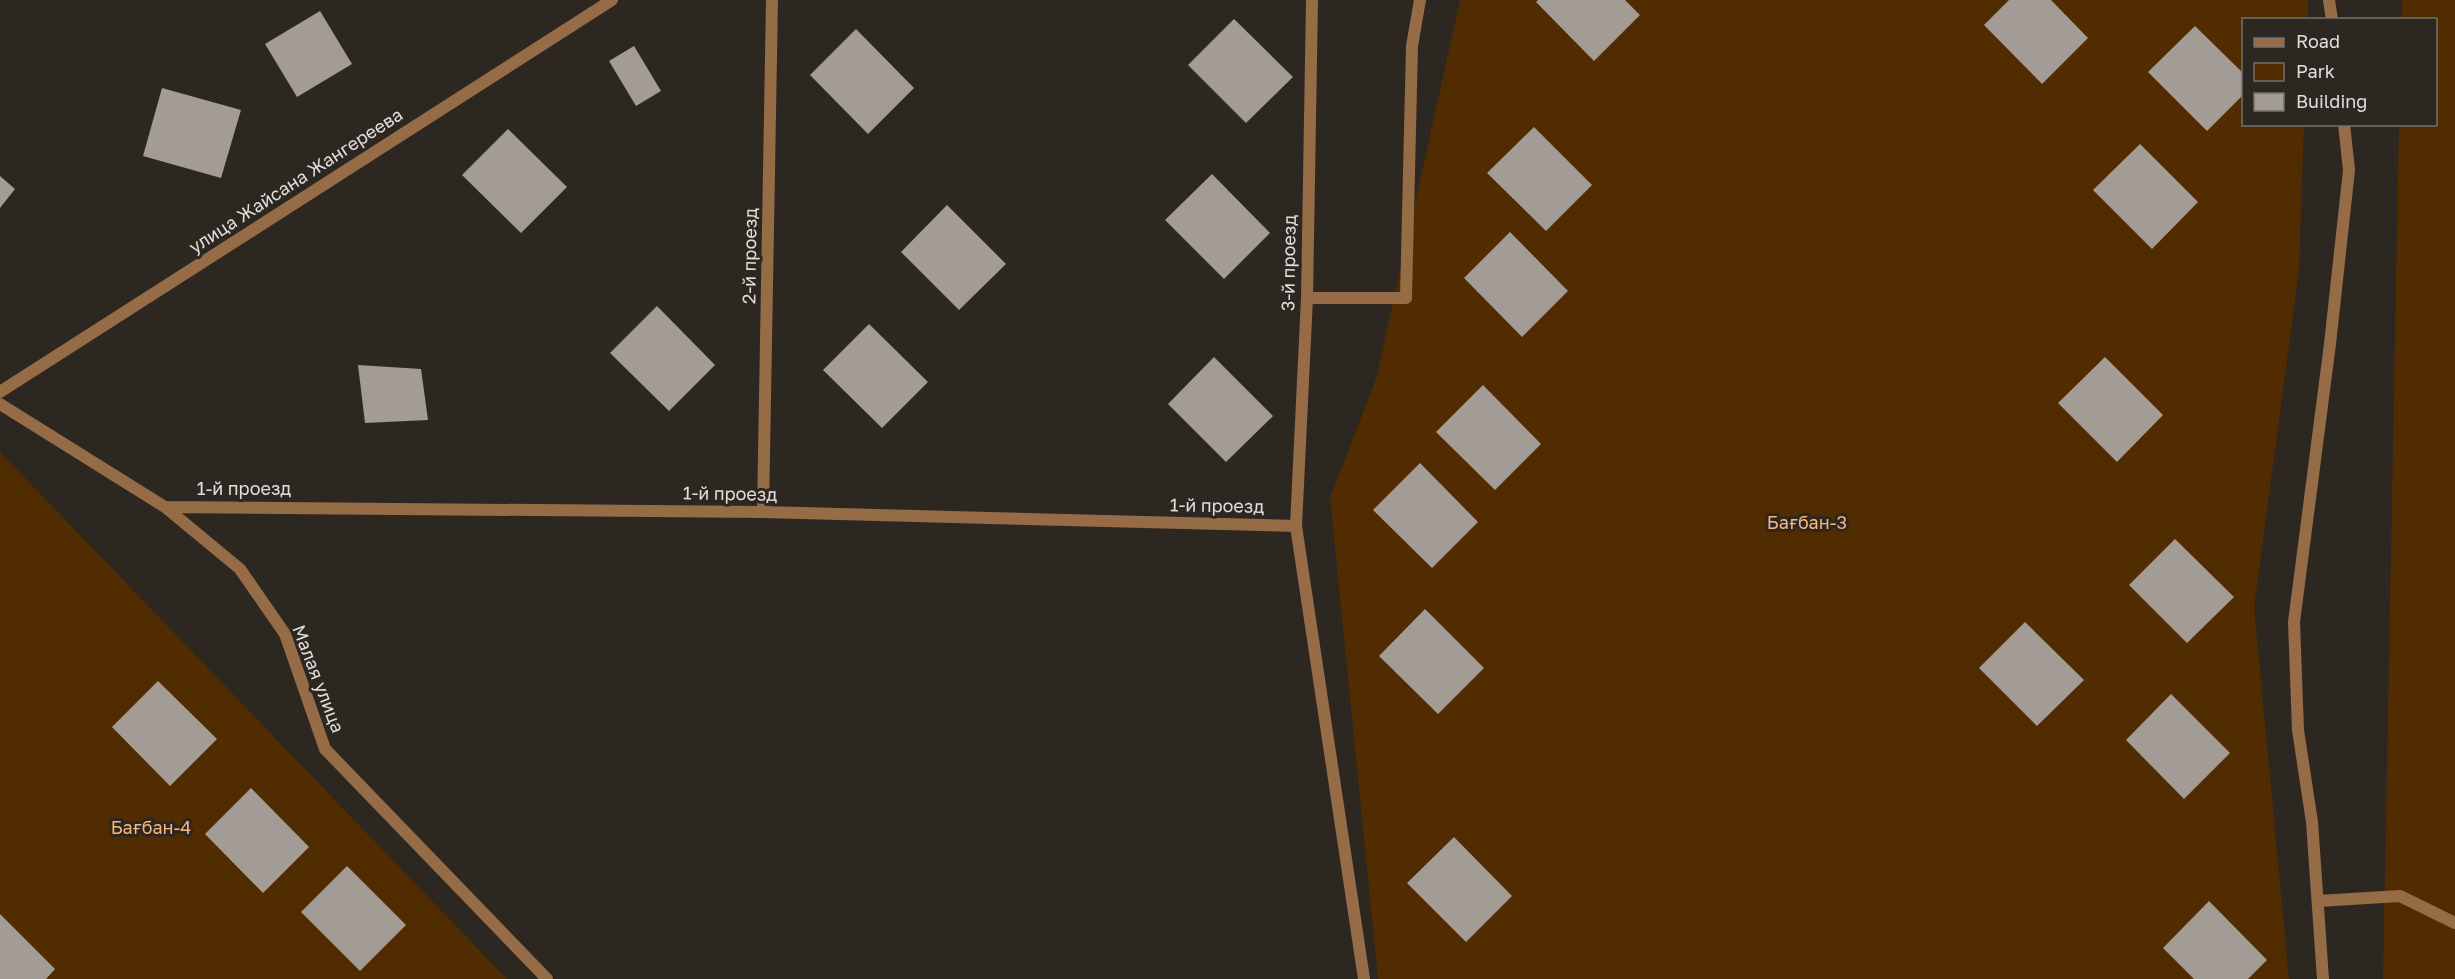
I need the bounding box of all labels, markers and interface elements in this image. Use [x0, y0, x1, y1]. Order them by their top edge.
legend [2242, 18, 2437, 126]
text: Road [2296, 30, 2340, 52]
text: Park [2296, 60, 2335, 82]
text: Building [2296, 90, 2367, 112]
street label: улица Жайсана Жангереева [185, 103, 406, 258]
street label: 2-й проезд [737, 208, 761, 304]
street label: 3-й проезд [1276, 215, 1300, 311]
street label: 1-й проезд [197, 477, 291, 499]
street label: 1-й проезд [683, 481, 778, 505]
street label: 1-й проезд [1170, 493, 1265, 517]
park label: Бағбан-3 [1767, 511, 1847, 533]
street label: Малая улица [288, 622, 350, 736]
park label: Бағбан-4 [111, 816, 191, 838]

